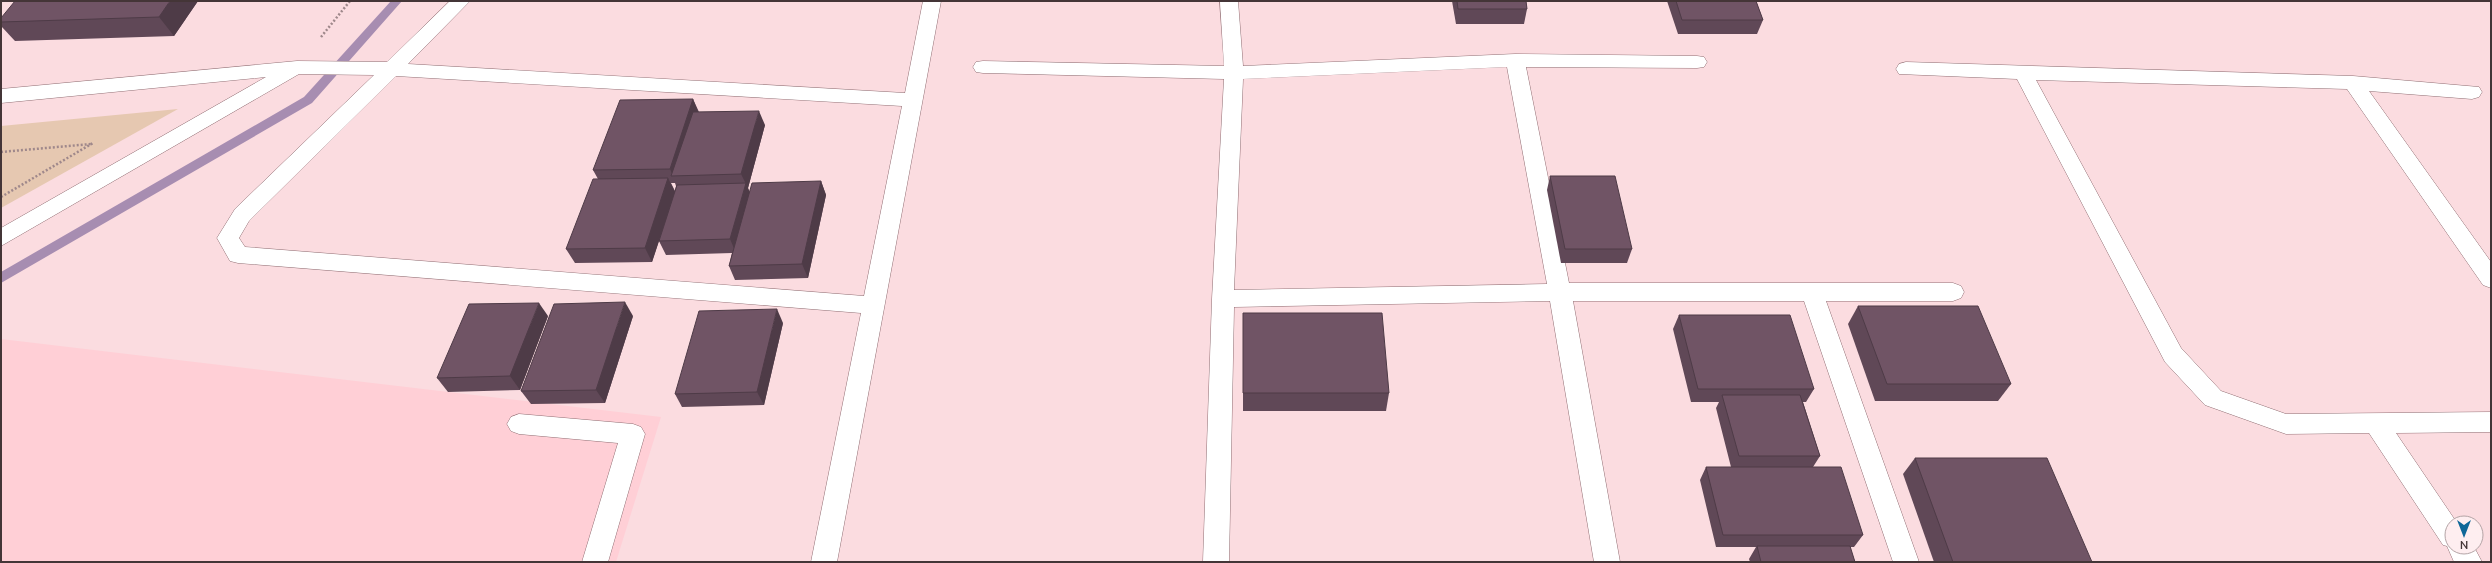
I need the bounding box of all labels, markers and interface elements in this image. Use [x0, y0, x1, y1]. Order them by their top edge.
north arrow [2444, 515, 2484, 555]
text: N [2460, 538, 2468, 552]

